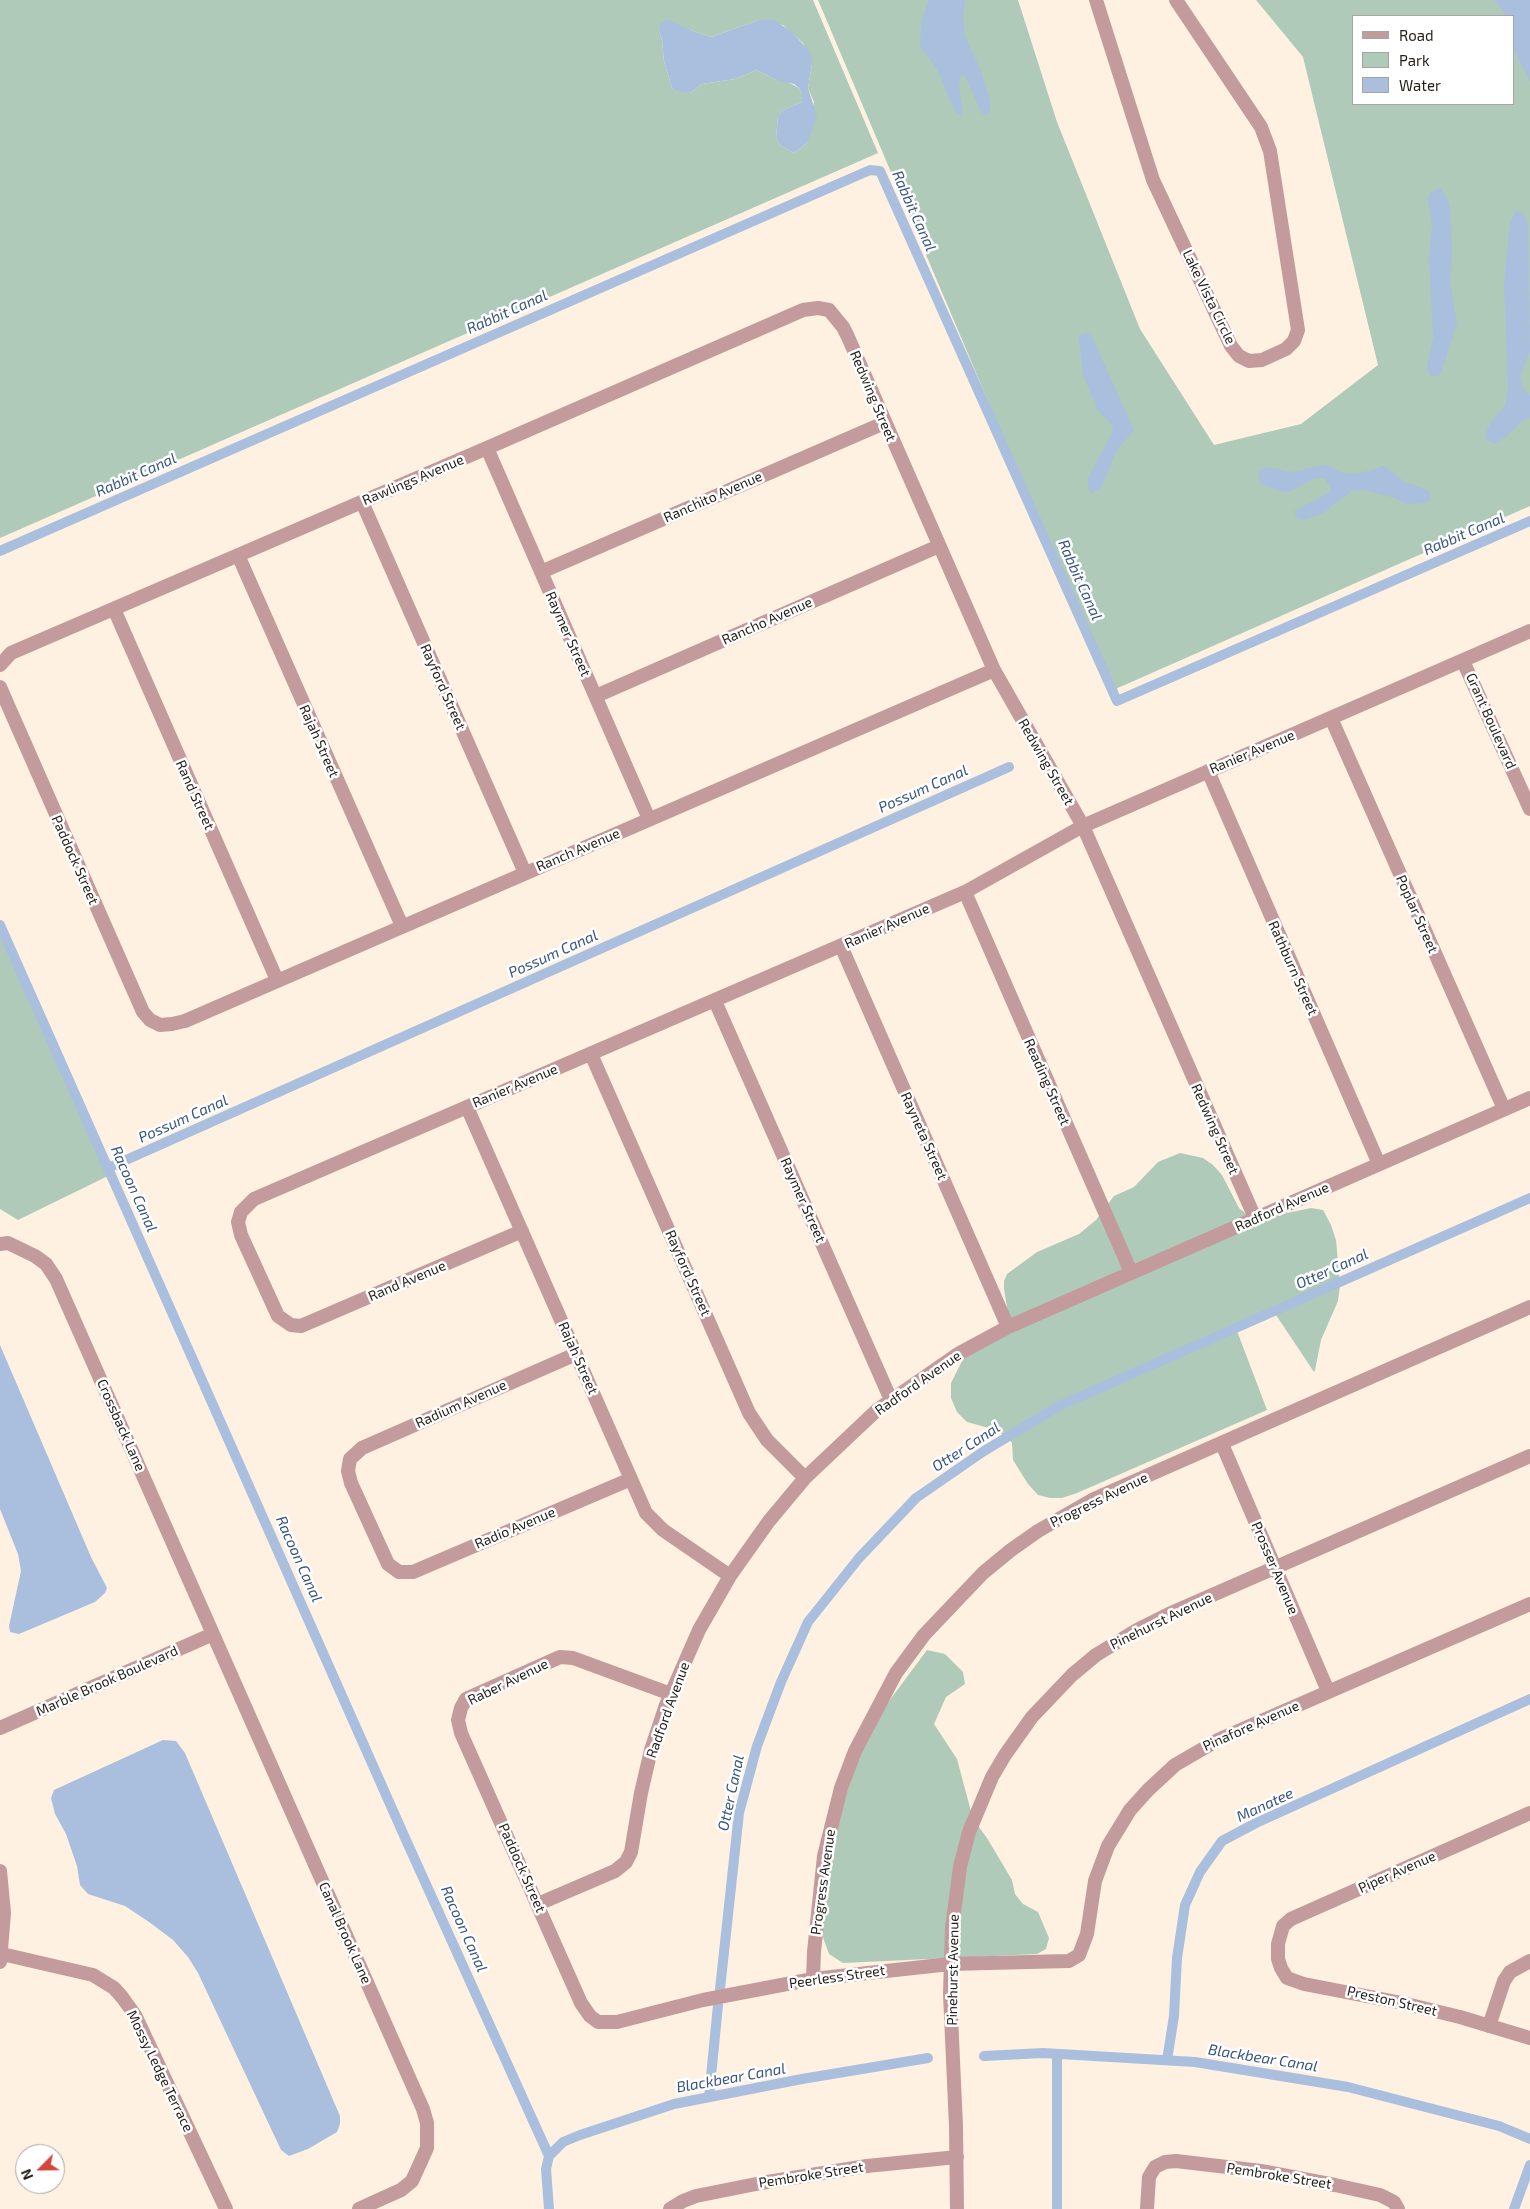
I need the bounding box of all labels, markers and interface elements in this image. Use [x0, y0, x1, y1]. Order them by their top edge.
legend [1352, 15, 1515, 105]
text: Road [1399, 26, 1434, 44]
text: Park [1399, 51, 1430, 69]
text: Water [1399, 76, 1441, 94]
water label: Rabbit Canal [888, 168, 940, 254]
street label: Lake Vista Circle [1179, 247, 1239, 347]
water label: Rabbit Canal [464, 286, 550, 338]
street label: Redwing Street [846, 348, 900, 444]
water label: Rabbit Canal [93, 449, 179, 501]
street label: Rawlings Avenue [360, 451, 466, 509]
street label: Ranchito Avenue [661, 468, 765, 526]
water label: Rabbit Canal [1421, 509, 1507, 559]
water label: Rabbit Canal [1054, 537, 1106, 623]
street label: Raymer Street [542, 589, 594, 679]
street label: Rancho Avenue [719, 594, 815, 648]
street label: Rayford Street [417, 641, 469, 733]
street label: Grant Boulevard [1462, 670, 1520, 772]
street label: Rajah Street [296, 702, 342, 780]
street label: Redwing Street [1014, 716, 1078, 808]
street label: Ranier Avenue [1207, 726, 1297, 778]
street label: Rand Street [172, 758, 218, 832]
water label: Possum Canal [875, 761, 971, 817]
street label: Paddock Street [48, 813, 102, 907]
street label: Ranch Avenue [534, 825, 622, 875]
street label: Poplar Street [1392, 872, 1442, 956]
street label: Ranier Avenue [842, 900, 932, 952]
street label: Rathburn Street [1265, 918, 1321, 1018]
water label: Possum Canal [505, 926, 601, 982]
street label: Reading Street [1020, 1036, 1074, 1128]
street label: Ranier Avenue [470, 1060, 560, 1112]
street label: Redwing Street [1188, 1081, 1242, 1177]
street label: Rayneta Street [897, 1089, 951, 1183]
water label: Possum Canal [135, 1091, 231, 1147]
water label: Racoon Canal [107, 1143, 161, 1235]
street label: Raymer Street [777, 1155, 829, 1245]
street label: Radford Avenue [1232, 1179, 1332, 1235]
street label: Rayford Street [662, 1227, 714, 1319]
water label: Otter Canal [1293, 1245, 1371, 1293]
street label: Rand Avenue [366, 1257, 448, 1305]
street label: Rajah Street [555, 1319, 601, 1397]
street label: Radford Avenue [872, 1347, 964, 1419]
street label: Crossback Lane [93, 1376, 149, 1474]
street label: Radium Avenue [413, 1376, 509, 1432]
water label: Otter Canal [929, 1418, 1003, 1476]
street label: Progress Avenue [1047, 1469, 1151, 1531]
street label: Radio Avenue [472, 1504, 558, 1552]
water label: Racoon Canal [272, 1513, 326, 1605]
street label: Prosser Avenue [1248, 1519, 1302, 1617]
street label: Pinehurst Avenue [1107, 1589, 1215, 1653]
street label: Marble Brook Boulevard [34, 1642, 180, 1720]
street label: Raber Avenue [465, 1655, 551, 1709]
street label: Radford Avenue [643, 1660, 693, 1760]
street label: Pinafore Avenue [1200, 1697, 1302, 1755]
water label: Otter Canal [714, 1753, 748, 1833]
water label: Manatee [1234, 1784, 1296, 1826]
street label: Paddock Street [495, 1821, 549, 1915]
street label: Progress Avenue [807, 1828, 839, 1936]
street label: Piper Avenue [1356, 1847, 1438, 1897]
street label: Canal Brook Lane [315, 1880, 375, 1986]
water label: Racoon Canal [437, 1883, 491, 1975]
street label: Pinehurst Avenue [944, 1914, 962, 2026]
street label: Peerless Street [788, 1962, 886, 1992]
street label: Preston Street [1345, 1982, 1439, 2020]
street label: Mossy Ledge Terrace [123, 2007, 197, 2135]
water label: Blackbear Canal [1207, 2040, 1319, 2076]
water label: Blackbear Canal [675, 2060, 787, 2096]
north arrow [15, 2144, 65, 2194]
street label: Pembroke Street [757, 2158, 865, 2192]
street label: Pembroke Street [1225, 2159, 1333, 2193]
text: N [17, 2167, 36, 2183]

